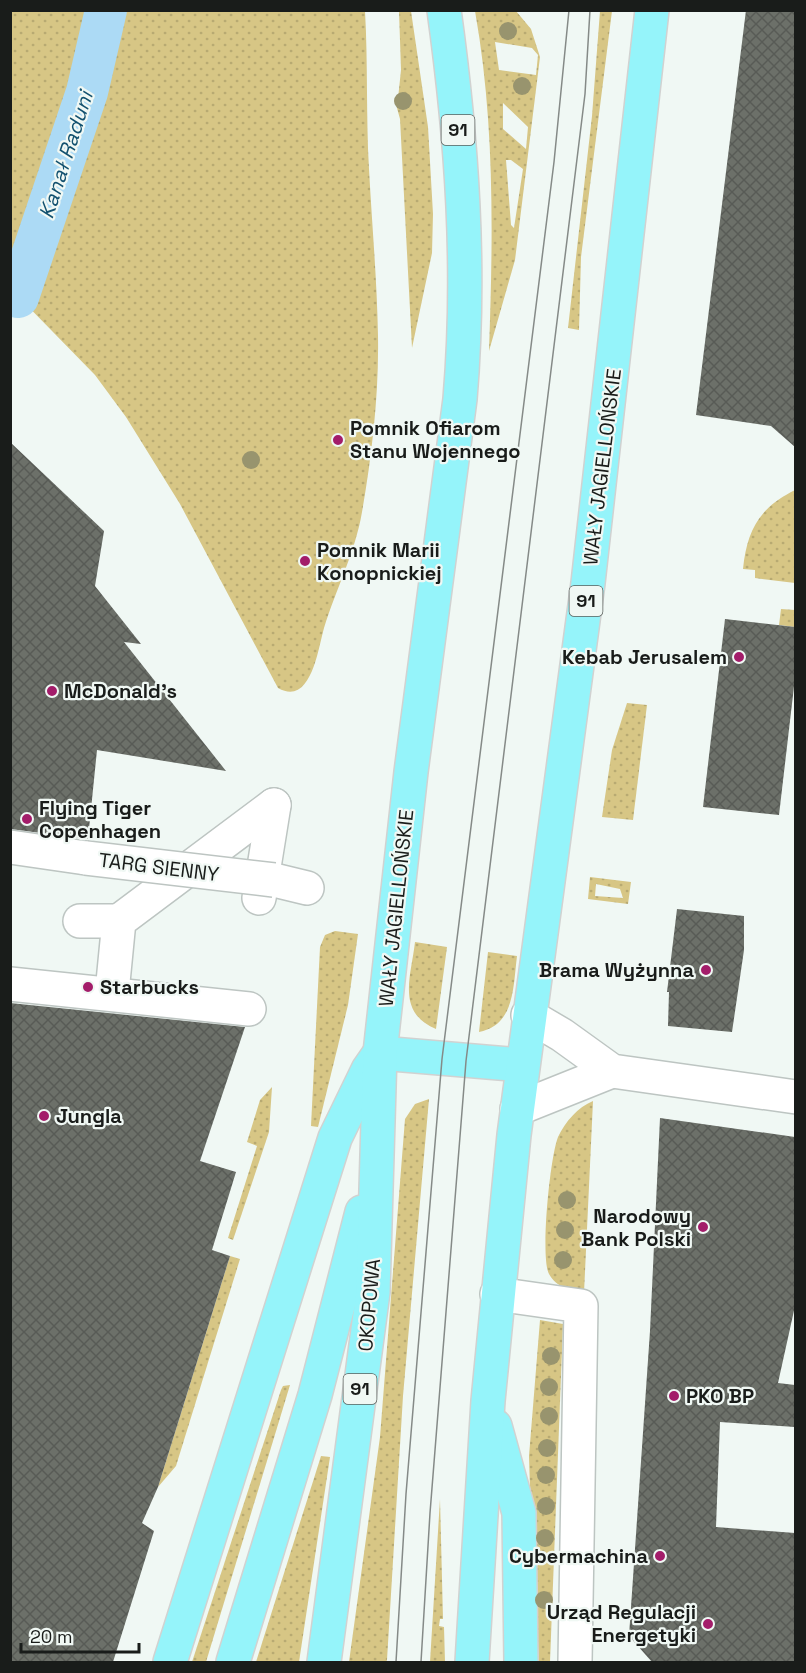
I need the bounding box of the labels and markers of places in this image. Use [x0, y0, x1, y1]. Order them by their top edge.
place label: Pomnik Ofiarom Stanu Wojennego [350, 415, 520, 464]
marker: Pomnik Ofiarom Stanu Wojennego [331, 433, 345, 447]
place label: Pomnik Marii Konopnickiej [317, 537, 442, 586]
marker: Pomnik Marii Konopnickiej [298, 554, 312, 568]
place label: Kebab Jerusalem [562, 644, 727, 670]
marker: Kebab Jerusalem [732, 650, 746, 664]
place label: McDonald's [64, 678, 177, 704]
marker: McDonald's [45, 684, 59, 698]
place label: Flying Tiger Copenhagen [39, 795, 161, 844]
marker: Flying Tiger Copenhagen [20, 812, 34, 826]
place label: Brama Wyżynna [539, 957, 694, 983]
marker: Brama Wyżynna [699, 963, 713, 977]
place label: Starbucks [100, 974, 199, 1000]
marker: Starbucks [81, 980, 95, 994]
place label: Jungla [56, 1103, 122, 1129]
marker: Jungla [37, 1109, 51, 1123]
place label: Narodowy Bank Polski [581, 1203, 691, 1252]
marker: Narodowy Bank Polski [696, 1220, 710, 1234]
place label: PKO BP [686, 1383, 754, 1409]
marker: PKO BP [667, 1389, 681, 1403]
place label: Cybermachina [509, 1543, 648, 1569]
marker: Cybermachina [653, 1549, 667, 1563]
place label: Urząd Regulacji Energetyki [547, 1599, 696, 1648]
marker: Urząd Regulacji Energetyki [701, 1617, 715, 1631]

